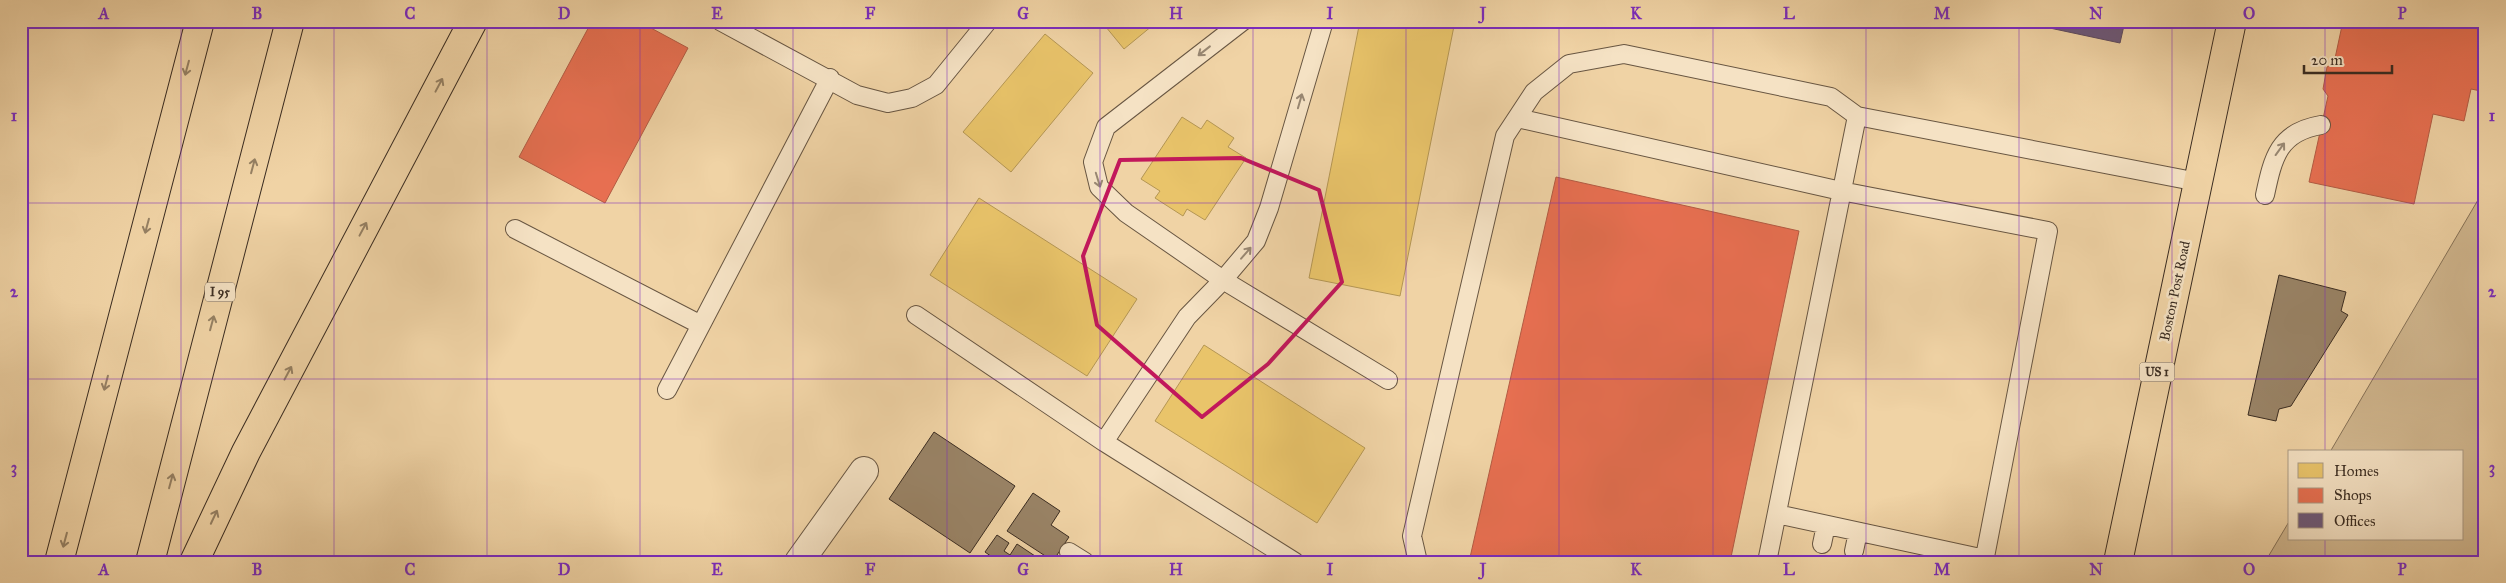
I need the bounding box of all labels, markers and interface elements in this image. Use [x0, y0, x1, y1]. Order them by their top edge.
text: A [98, 4, 110, 23]
text: B [252, 4, 262, 23]
text: C [405, 4, 416, 23]
text: D [558, 4, 571, 23]
text: E [711, 4, 723, 23]
text: F [865, 4, 876, 23]
text: G [1017, 4, 1029, 23]
text: H [1169, 4, 1183, 23]
text: I [1327, 4, 1334, 23]
text: J [1478, 4, 1487, 24]
text: K [1630, 4, 1642, 23]
text: L [1783, 4, 1795, 23]
text: M [1934, 4, 1951, 23]
text: N [2089, 4, 2103, 23]
text: O [2243, 4, 2255, 23]
text: P [2397, 4, 2407, 23]
scale bar [2304, 42, 2391, 74]
one-way arrow [1198, 46, 1211, 57]
text: 20 m [2311, 51, 2343, 69]
one-way arrow [182, 60, 192, 76]
one-way arrow [435, 78, 444, 93]
one-way arrow [1296, 94, 1306, 110]
text: 1 [11, 106, 18, 125]
text: 1 [2489, 106, 2496, 125]
one-way arrow [2275, 142, 2285, 156]
one-way arrow [248, 159, 258, 175]
one-way arrow [1094, 172, 1103, 187]
one-way arrow [141, 217, 151, 233]
one-way arrow [359, 222, 368, 237]
street label: Boston Post Road [2156, 239, 2194, 343]
one-way arrow [1240, 247, 1251, 260]
text: 2 [10, 282, 19, 301]
road number: I 95 [205, 282, 235, 302]
text: 2 [2488, 282, 2497, 301]
one-way arrow [208, 316, 217, 332]
road number: US 1 [2140, 362, 2174, 382]
one-way arrow [283, 365, 293, 380]
one-way arrow [101, 375, 110, 391]
legend [2288, 450, 2464, 540]
text: 3 [11, 458, 17, 478]
text: 3 [2489, 458, 2495, 478]
text: Homes [2334, 462, 2379, 480]
one-way arrow [167, 473, 176, 489]
text: Shops [2334, 486, 2372, 504]
one-way arrow [210, 510, 219, 525]
text: Offices [2334, 512, 2375, 530]
one-way arrow [60, 532, 69, 548]
text: A [98, 560, 110, 579]
text: B [252, 560, 262, 579]
text: C [405, 560, 416, 579]
text: D [558, 560, 571, 579]
text: E [711, 560, 723, 579]
text: F [865, 560, 876, 579]
text: G [1017, 560, 1029, 579]
text: H [1169, 560, 1183, 579]
text: I [1327, 560, 1334, 579]
text: J [1478, 560, 1487, 580]
text: K [1630, 560, 1642, 579]
text: L [1783, 560, 1795, 579]
text: M [1934, 560, 1951, 579]
text: N [2089, 560, 2103, 579]
text: O [2243, 560, 2255, 579]
text: P [2397, 560, 2407, 579]

